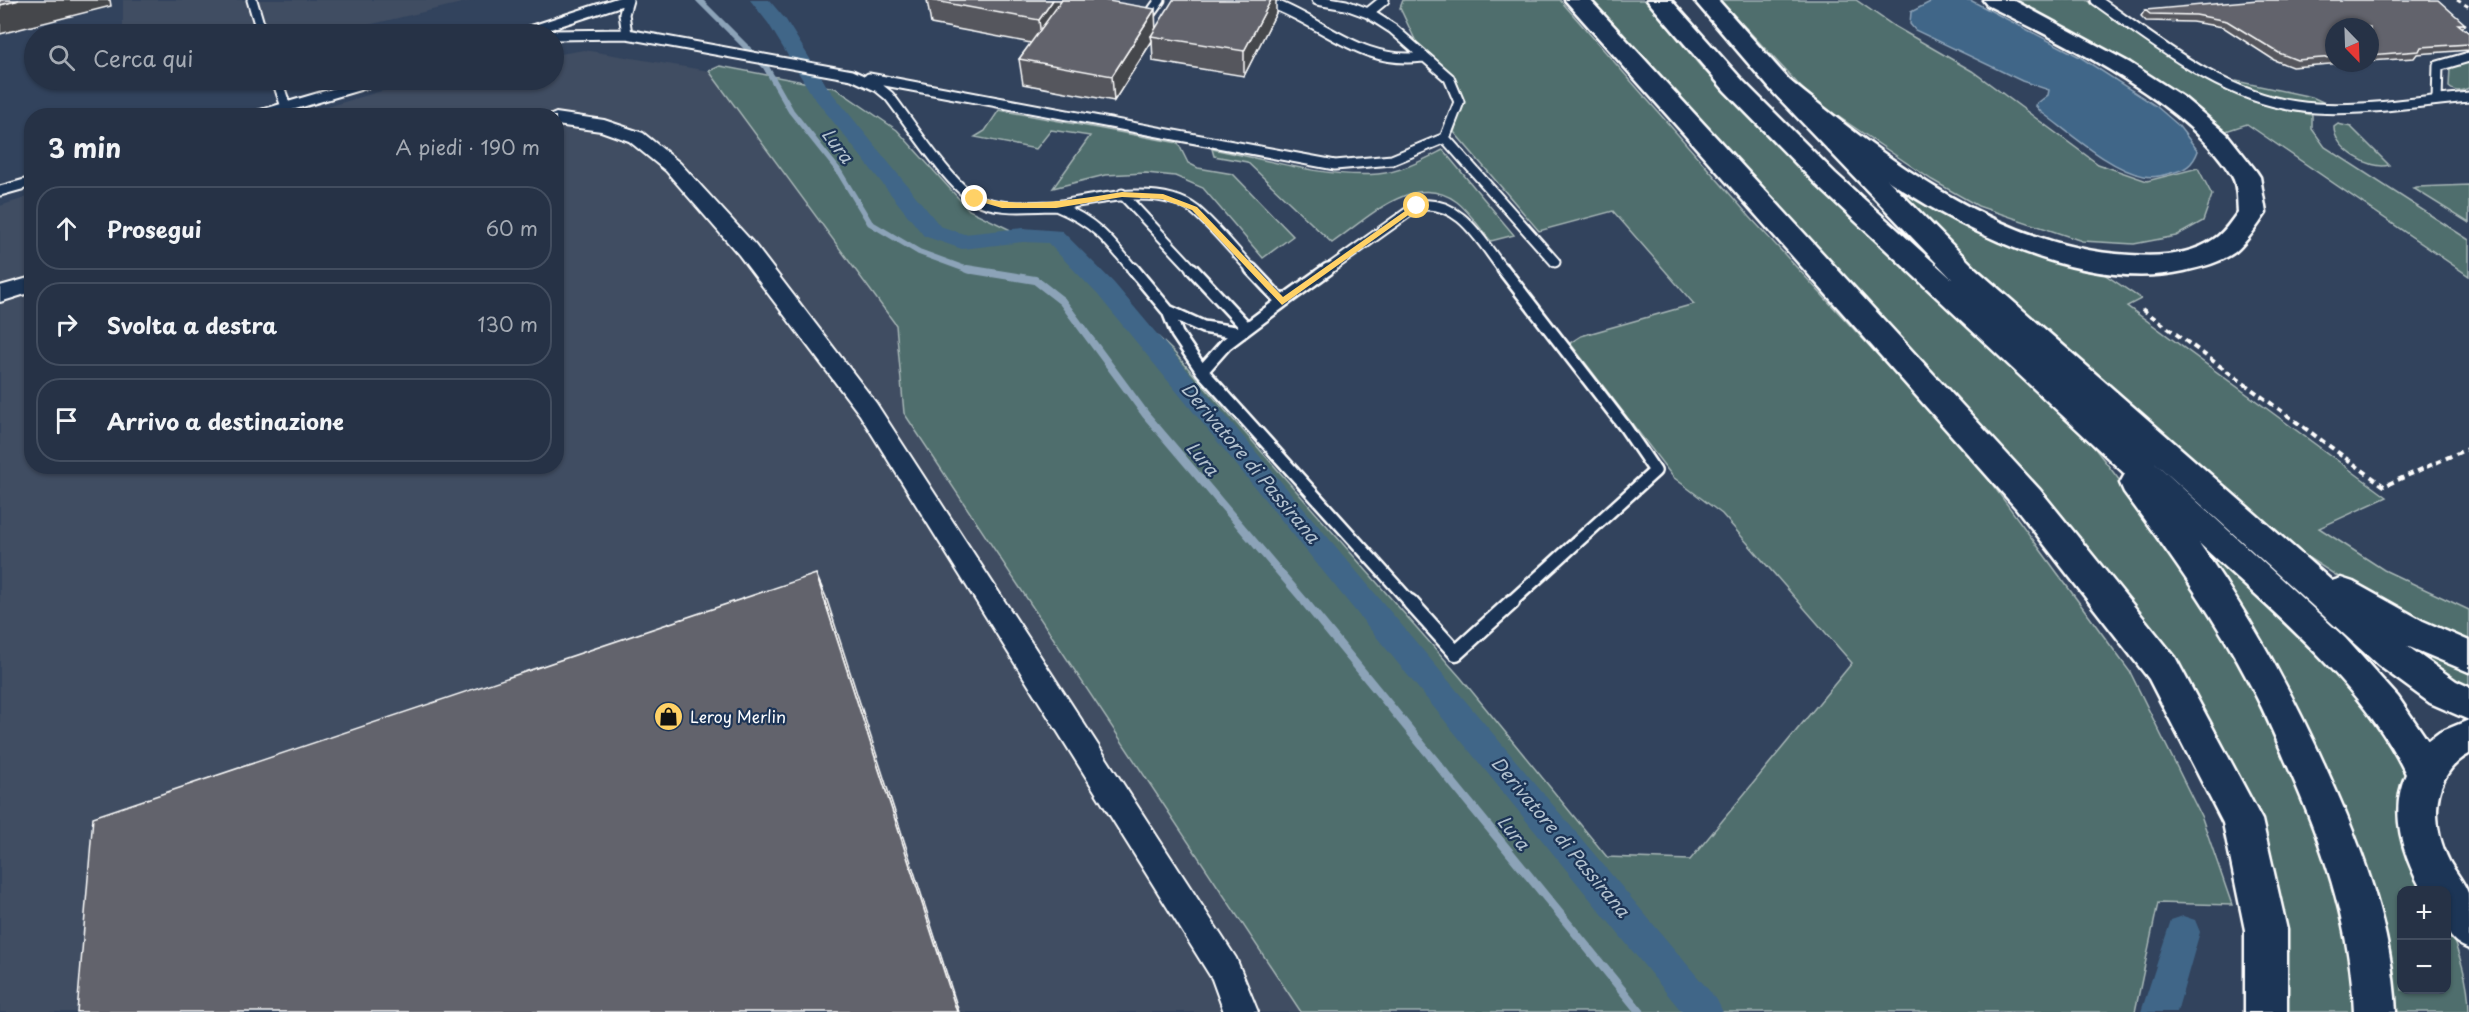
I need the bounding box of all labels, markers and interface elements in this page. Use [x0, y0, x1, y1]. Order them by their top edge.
north arrow [2325, 18, 2379, 72]
search box [24, 24, 564, 90]
icon: search [45, 41, 78, 74]
text: Cerca qui [93, 41, 193, 74]
water label: Lura [816, 122, 861, 169]
text: 3 min [48, 128, 121, 167]
text: A piedi · 190 m [395, 132, 540, 162]
route end [961, 185, 987, 211]
route start [1403, 192, 1429, 218]
icon: ahead [50, 212, 83, 245]
text: Prosegui [107, 212, 201, 245]
text: 60 m [486, 213, 538, 243]
icon: right [50, 308, 83, 341]
text: Svolta a destra [107, 308, 277, 341]
text: 130 m [478, 309, 538, 339]
water label: Derivatore di Passirana [1176, 376, 1327, 549]
icon: arrive [50, 404, 83, 437]
text: Arrivo a destinazione [107, 404, 344, 437]
water label: Lura [1181, 435, 1226, 482]
shop icon: Leroy Merlin [653, 701, 685, 733]
place label: Leroy Merlin [690, 704, 786, 728]
water label: Derivatore di Passirana [1486, 750, 1637, 923]
water label: Lura [1492, 809, 1537, 856]
map controls [2397, 886, 2451, 994]
button: + [2397, 886, 2451, 940]
button: − [2397, 940, 2451, 994]

